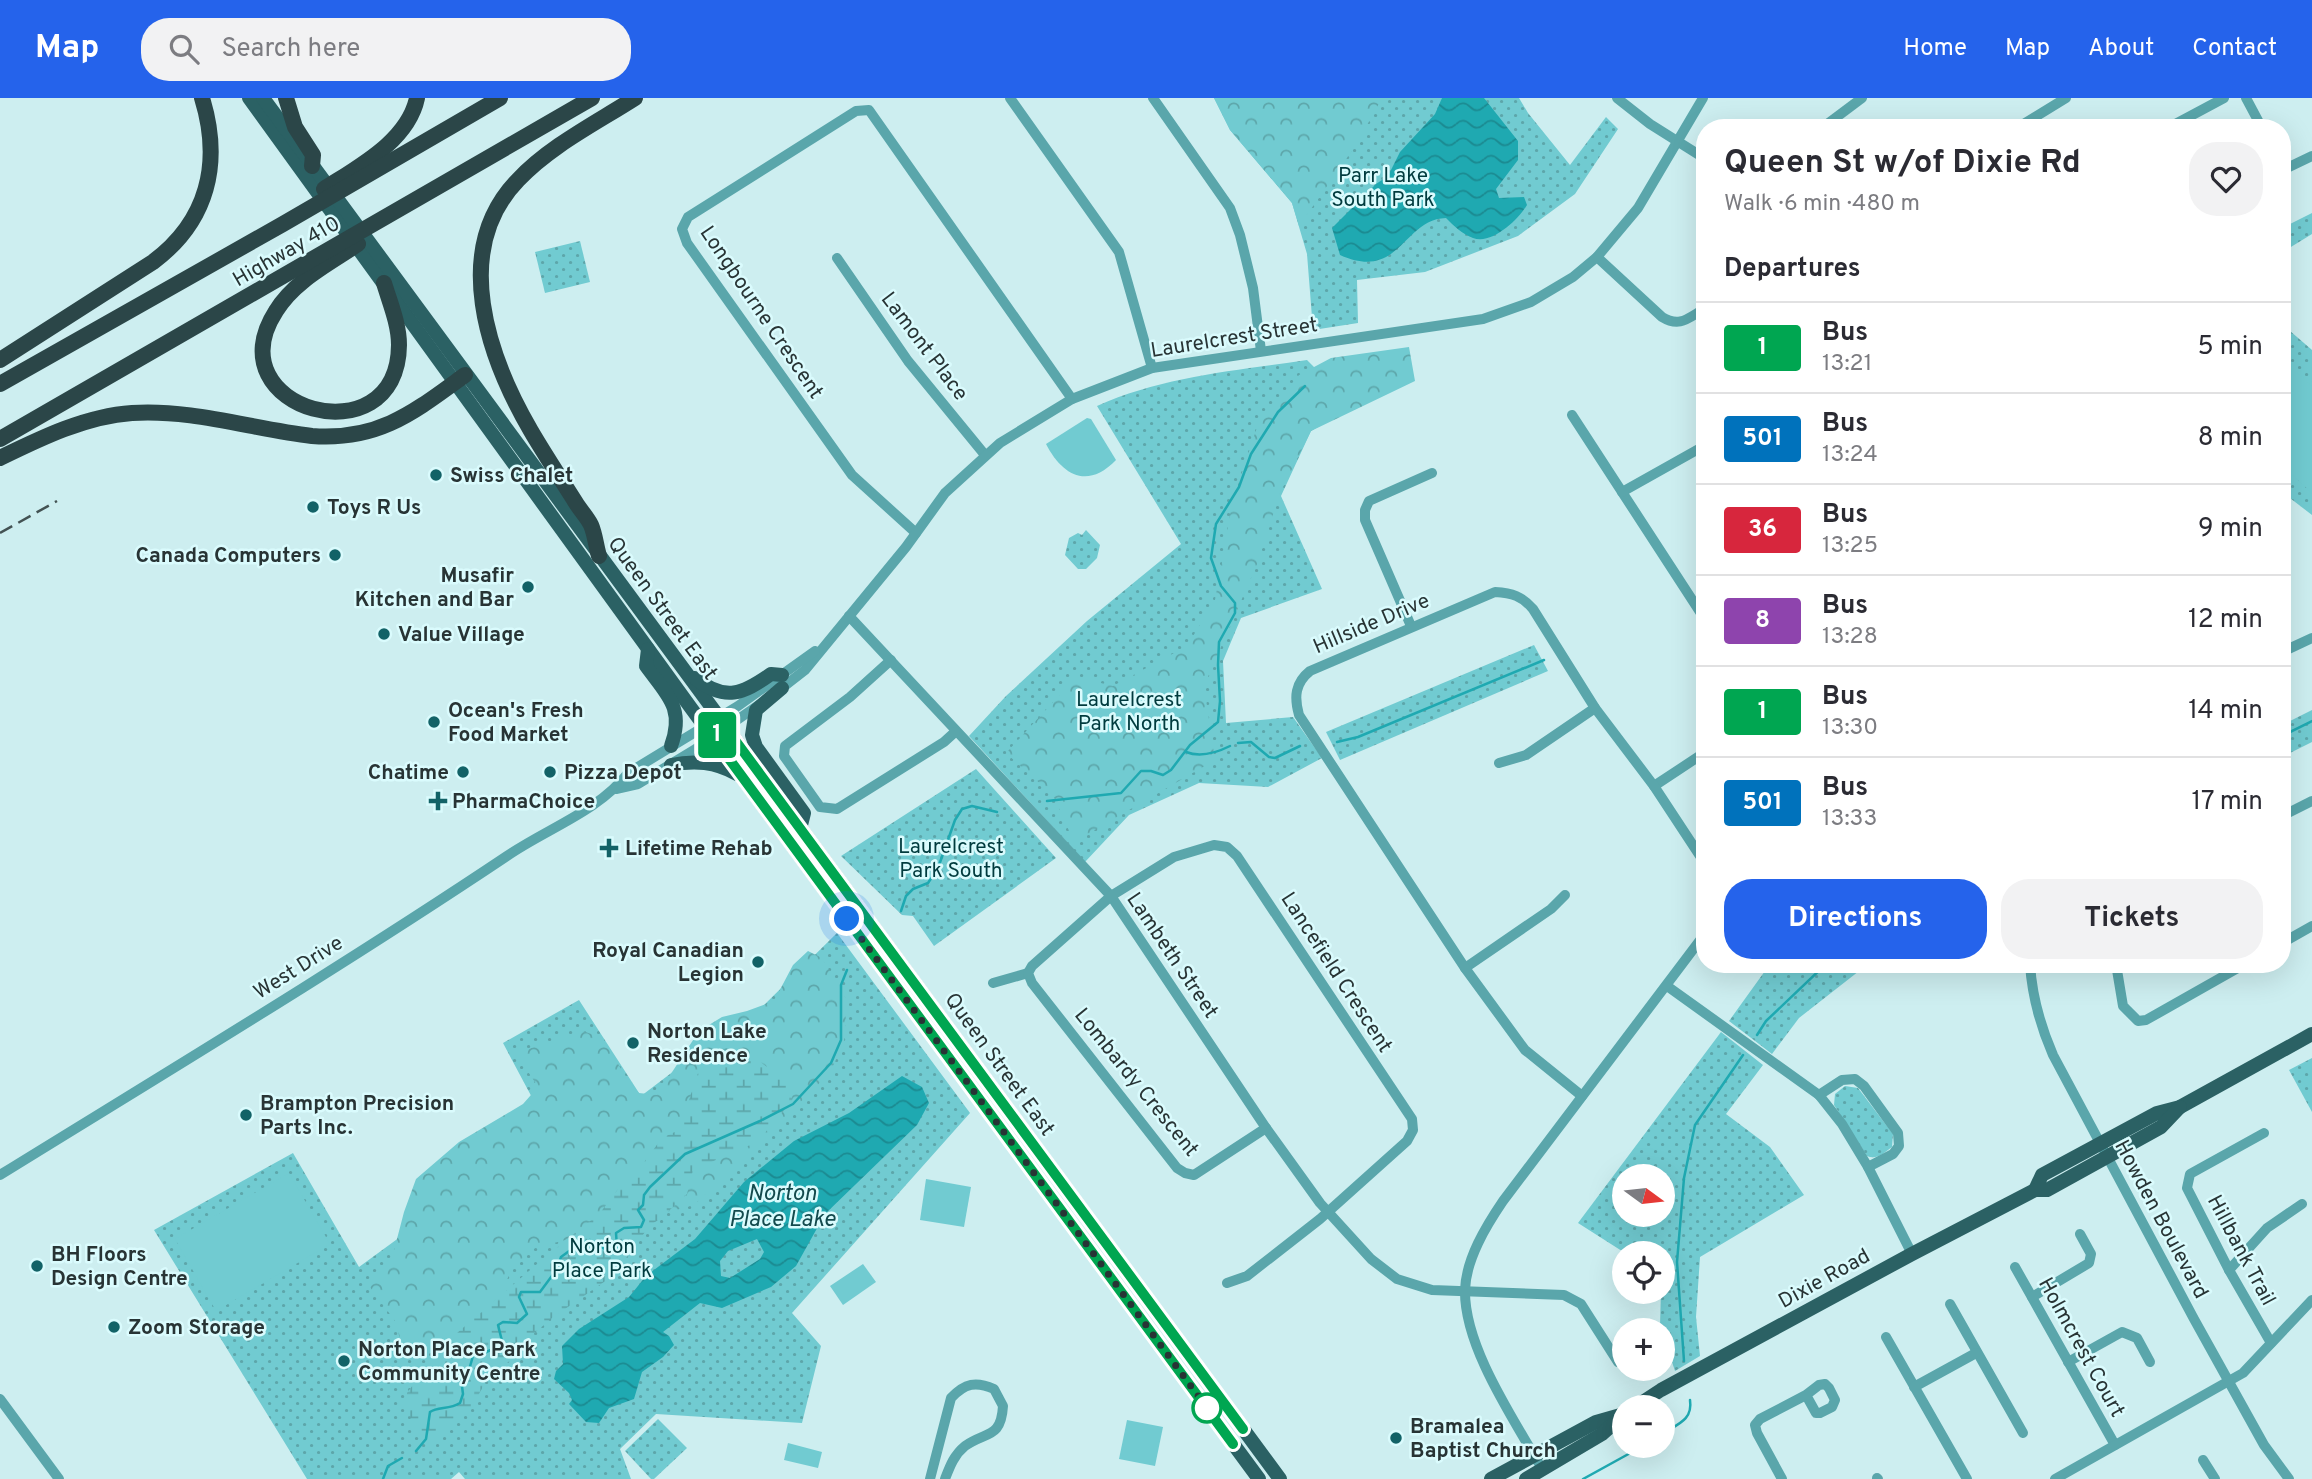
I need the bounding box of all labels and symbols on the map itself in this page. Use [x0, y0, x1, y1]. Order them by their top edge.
park label: Parr Lake South Park [1331, 163, 1435, 214]
street label: Highway 410 [228, 211, 345, 294]
street label: Longbourne Crescent [693, 221, 829, 405]
street label: Lamont Place [874, 287, 973, 407]
street label: Laurelcrest Street [1149, 312, 1320, 365]
place label: Swiss Chalet [450, 463, 573, 490]
marker: Swiss Chalet [428, 467, 444, 483]
place label: Toys R Us [327, 495, 421, 522]
marker: Toys R Us [305, 499, 321, 515]
street label: Queen Street East [601, 532, 723, 686]
place label: Canada Computers [136, 543, 321, 570]
marker: Canada Computers [327, 547, 343, 563]
place label: Musafir Kitchen and Bar [355, 563, 514, 614]
marker: Musafir Kitchen and Bar [520, 579, 536, 595]
street label: Hillside Drive [1309, 588, 1434, 661]
place label: Value Village [398, 622, 525, 649]
marker: Value Village [376, 626, 392, 642]
park label: Laurelcrest Park North [1076, 687, 1182, 738]
place label: Ocean's Fresh Food Market [448, 698, 584, 749]
line badge: 1 [694, 712, 740, 758]
marker: Ocean's Fresh Food Market [426, 714, 442, 730]
place label: Chatime [368, 760, 449, 787]
place label: Pizza Depot [564, 760, 682, 787]
marker: Chatime [455, 764, 471, 780]
marker: Pizza Depot [542, 764, 558, 780]
place label: PharmaChoice [452, 789, 595, 816]
marker: PharmaChoice [430, 793, 446, 809]
park label: Laurelcrest Park South [898, 834, 1004, 885]
place label: Lifetime Rehab [625, 836, 773, 863]
marker: Lifetime Rehab [599, 838, 619, 858]
street label: Lancefield Crescent [1274, 887, 1398, 1058]
street label: Lambeth Street [1120, 888, 1224, 1024]
your location [829, 901, 864, 936]
street label: West Drive [249, 930, 349, 1006]
place label: Royal Canadian Legion [592, 938, 744, 989]
marker: Royal Canadian Legion [750, 954, 766, 970]
street label: Queen Street East [938, 988, 1060, 1142]
street label: Lombardy Crescent [1068, 1003, 1204, 1163]
place label: Norton Lake Residence [647, 1019, 767, 1070]
marker: Norton Lake Residence [625, 1035, 641, 1051]
place label: Brampton Precision Parts Inc. [260, 1091, 454, 1142]
marker: Brampton Precision Parts Inc. [238, 1107, 254, 1123]
street label: Howden Boulevard [2107, 1136, 2214, 1304]
north arrow [1612, 1164, 1675, 1227]
water label: Norton Place Lake [729, 1180, 836, 1235]
street label: Hillbank Trail [2200, 1191, 2281, 1311]
park label: Norton Place Park [552, 1234, 652, 1285]
place label: BH Floors Design Centre [51, 1242, 188, 1293]
street label: Dixie Road [1774, 1243, 1875, 1316]
marker: BH Floors Design Centre [29, 1258, 45, 1274]
street label: Holmcrest Court [2031, 1273, 2130, 1422]
place label: Zoom Storage [128, 1315, 265, 1342]
marker: Zoom Storage [106, 1319, 122, 1335]
place label: Norton Place Park Community Centre [358, 1337, 540, 1388]
marker: Norton Place Park Community Centre [336, 1353, 352, 1369]
unlabelled marker [1192, 1393, 1222, 1423]
place label: Bramalea Baptist Church [1410, 1414, 1556, 1465]
marker: Bramalea Baptist Church [1388, 1430, 1404, 1446]

